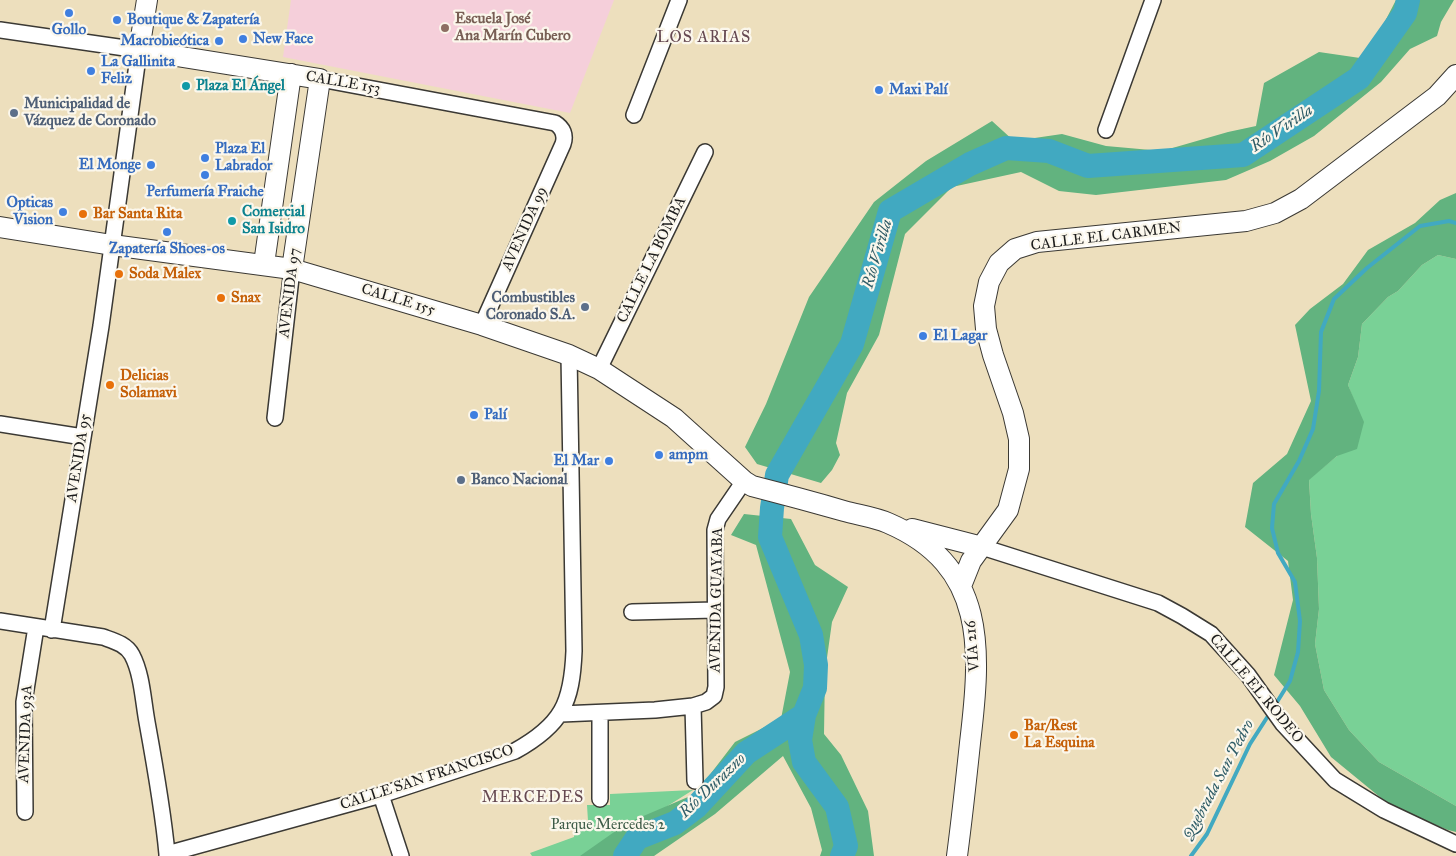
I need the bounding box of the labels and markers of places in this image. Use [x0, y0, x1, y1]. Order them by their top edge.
marker: Gollo [63, 7, 75, 19]
place label: Escuela José Ana Marín Cubero [455, 10, 571, 45]
place label: Boutique & Zapatería [127, 11, 260, 29]
marker: Boutique & Zapatería [111, 14, 123, 26]
place label: Gollo [52, 21, 86, 39]
marker: Escuela José Ana Marín Cubero [439, 22, 451, 34]
place label: New Face [253, 30, 313, 48]
place label: Macrobieótica [120, 32, 209, 50]
marker: New Face [237, 33, 249, 45]
marker: Macrobieótica [213, 35, 225, 47]
place label: La Gallinita Feliz [101, 53, 175, 88]
marker: La Gallinita Feliz [85, 65, 97, 77]
place label: Plaza El Ángel [196, 77, 285, 95]
marker: Plaza El Ángel [180, 80, 192, 92]
place label: Maxi Palí [889, 81, 948, 99]
marker: Maxi Palí [873, 84, 885, 96]
place label: Municipalidad de Vázquez de Coronado [24, 95, 156, 130]
marker: Municipalidad de Vázquez de Coronado [8, 107, 20, 119]
place label: Plaza El Labrador [215, 140, 272, 175]
marker: Plaza El Labrador [199, 152, 211, 164]
place label: El Monge [79, 156, 141, 174]
marker: El Monge [145, 159, 157, 171]
marker: Perfumería Fraiche [199, 169, 211, 181]
place label: Perfumería Fraiche [146, 183, 264, 201]
place label: Opticas Vision [7, 194, 53, 229]
place label: Comercial San Isidro [242, 203, 305, 238]
place label: Bar Santa Rita [93, 205, 182, 223]
marker: Opticas Vision [57, 206, 69, 218]
marker: Bar Santa Rita [77, 208, 89, 220]
marker: Comercial San Isidro [226, 215, 238, 227]
marker: Zapatería Shoes-os [161, 226, 173, 238]
place label: Zapatería Shoes-os [109, 240, 225, 258]
place label: Soda Malex [129, 265, 201, 283]
marker: Soda Malex [113, 268, 125, 280]
place label: Snax [231, 289, 261, 307]
place label: Combustibles Coronado S.A. [486, 289, 575, 324]
marker: Snax [215, 292, 227, 304]
marker: Combustibles Coronado S.A. [579, 301, 591, 313]
place label: El Lagar [933, 327, 987, 345]
marker: El Lagar [917, 330, 929, 342]
place label: Delicias Solamavi [120, 367, 177, 402]
marker: Delicias Solamavi [104, 379, 116, 391]
place label: Palí [484, 406, 507, 424]
marker: Palí [468, 409, 480, 421]
place label: ampm [669, 446, 708, 464]
marker: ampm [653, 449, 665, 461]
place label: El Mar [554, 452, 599, 470]
marker: El Mar [603, 455, 615, 467]
place label: Banco Nacional [471, 471, 568, 489]
marker: Banco Nacional [455, 474, 467, 486]
place label: Bar/Rest La Esquina [1024, 717, 1095, 752]
marker: Bar/Rest La Esquina [1008, 729, 1020, 741]

